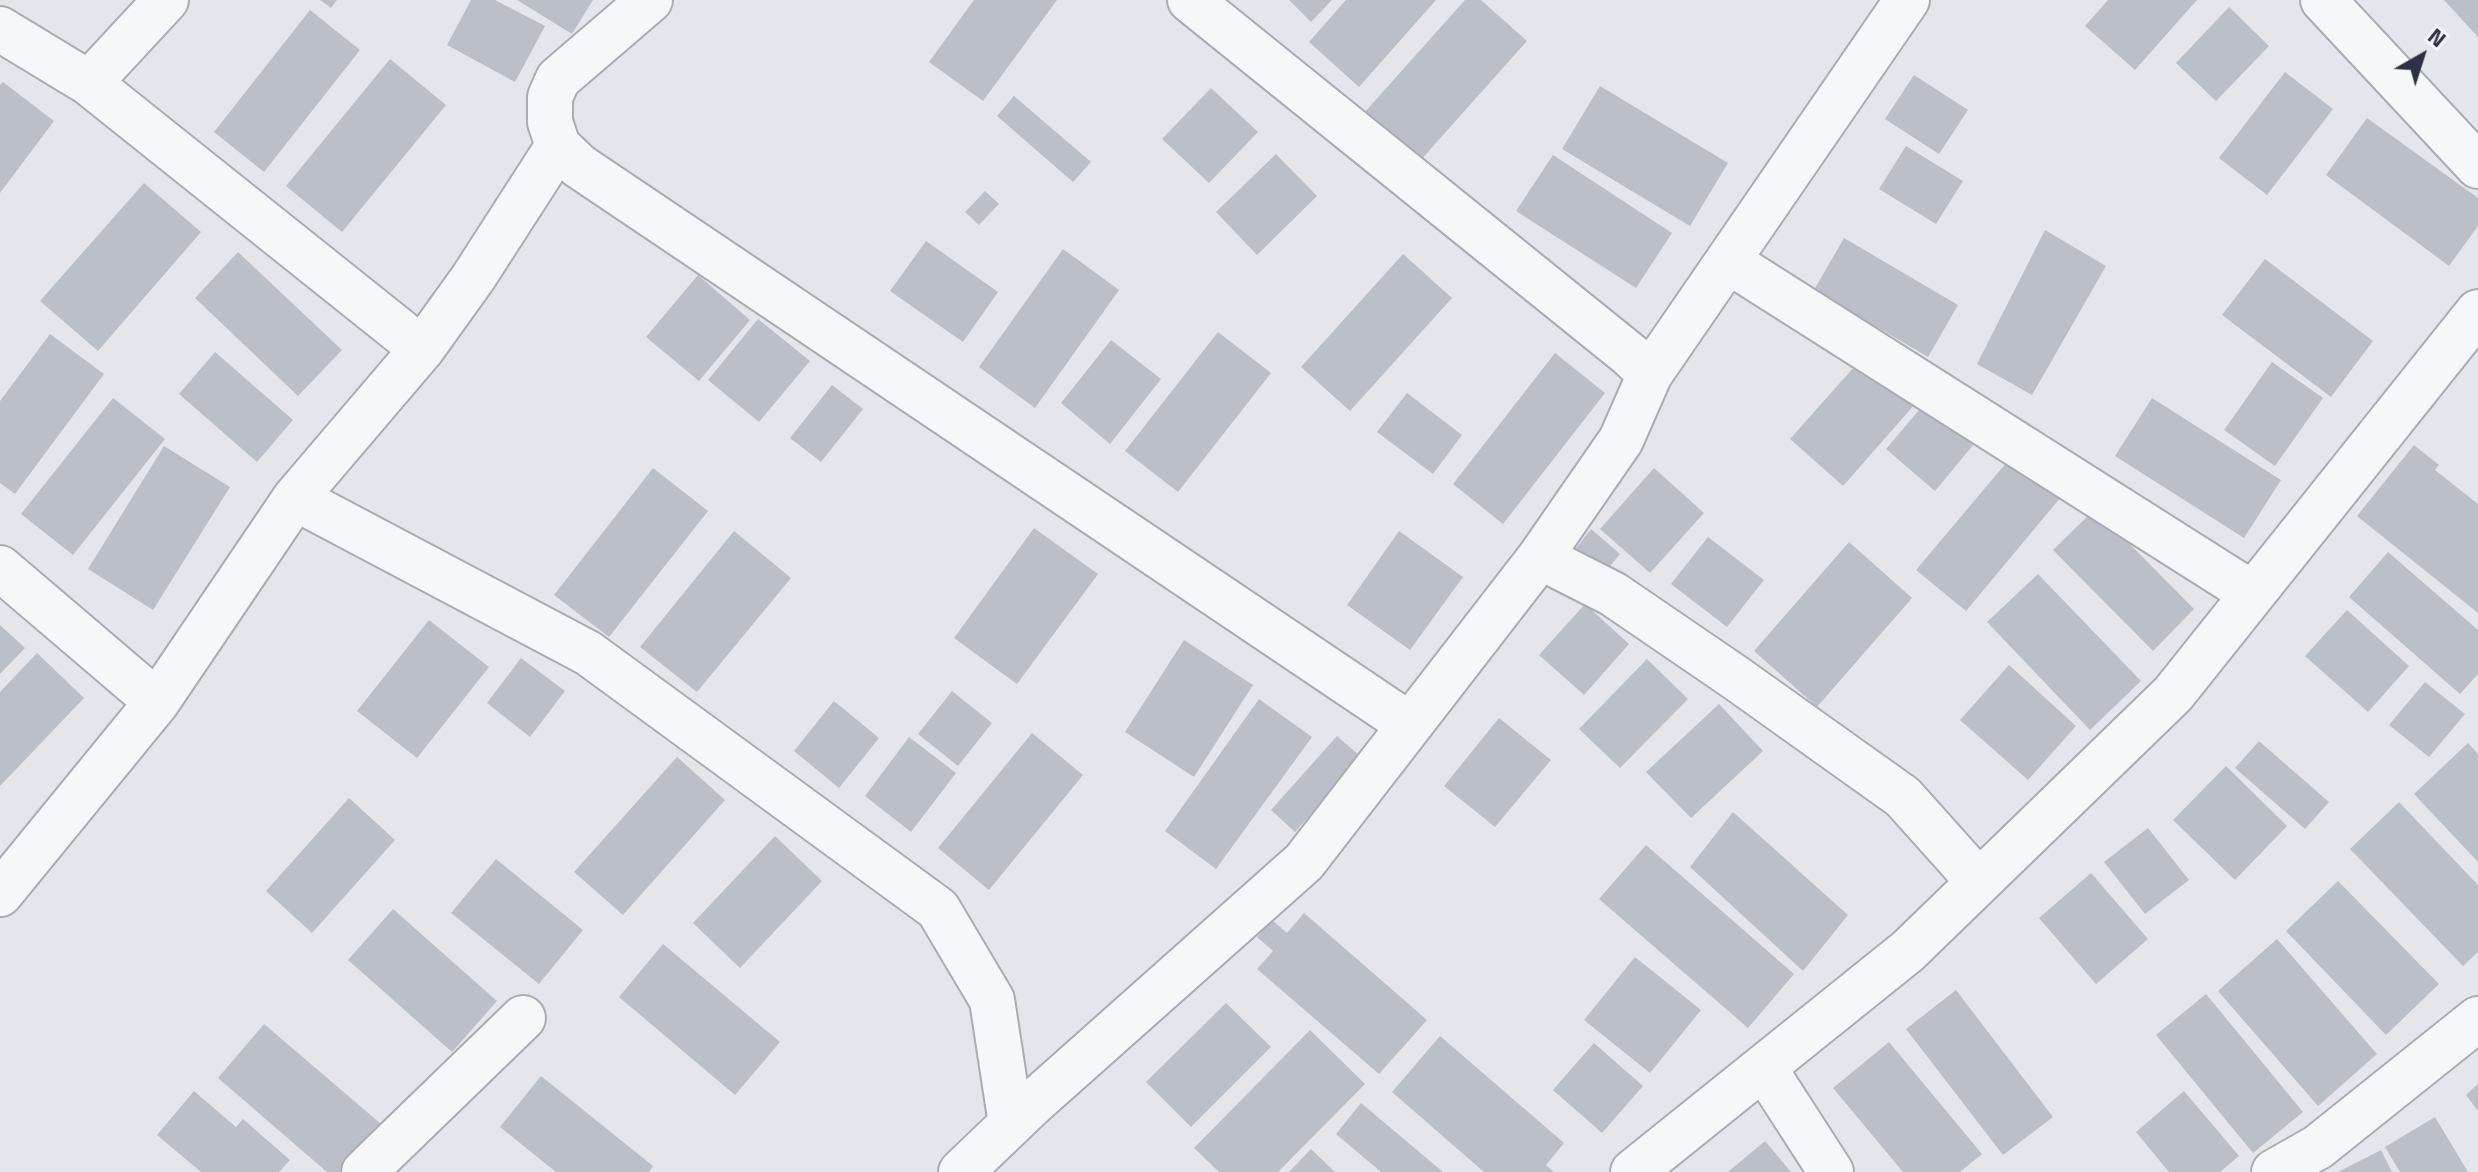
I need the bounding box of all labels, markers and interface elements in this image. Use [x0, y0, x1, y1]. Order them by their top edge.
north arrow [2382, 16, 2462, 96]
text: N [2420, 19, 2454, 55]

